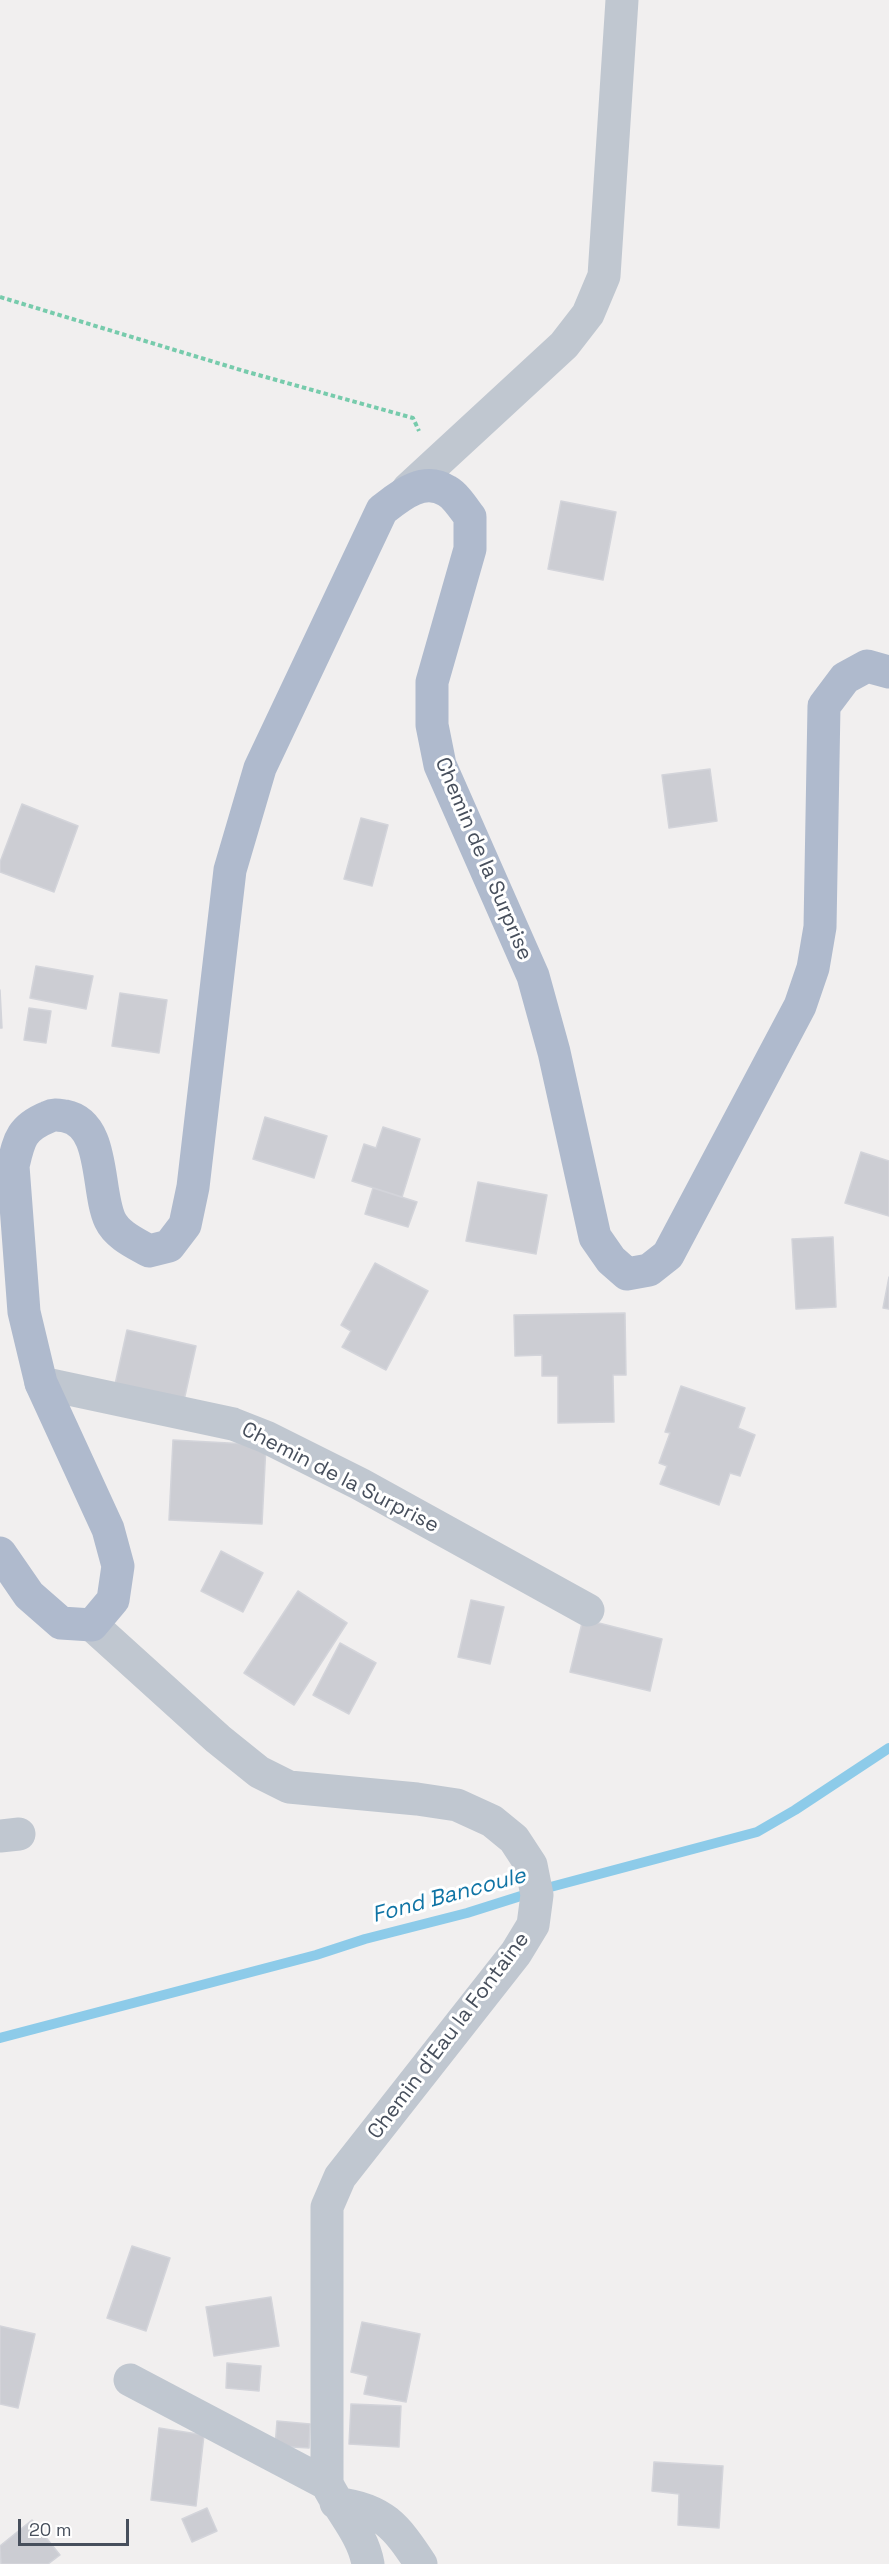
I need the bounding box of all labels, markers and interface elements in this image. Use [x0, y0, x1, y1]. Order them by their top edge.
street label: Chemin de la Surprise [429, 754, 537, 964]
street label: Chemin de la Surprise [237, 1417, 443, 1539]
water label: Fond Bancoule [369, 1863, 529, 1929]
street label: Chemin d'Eau la Fontaine [363, 1928, 535, 2144]
scale bar [21, 2507, 132, 2545]
text: 20 m [29, 2518, 72, 2541]

